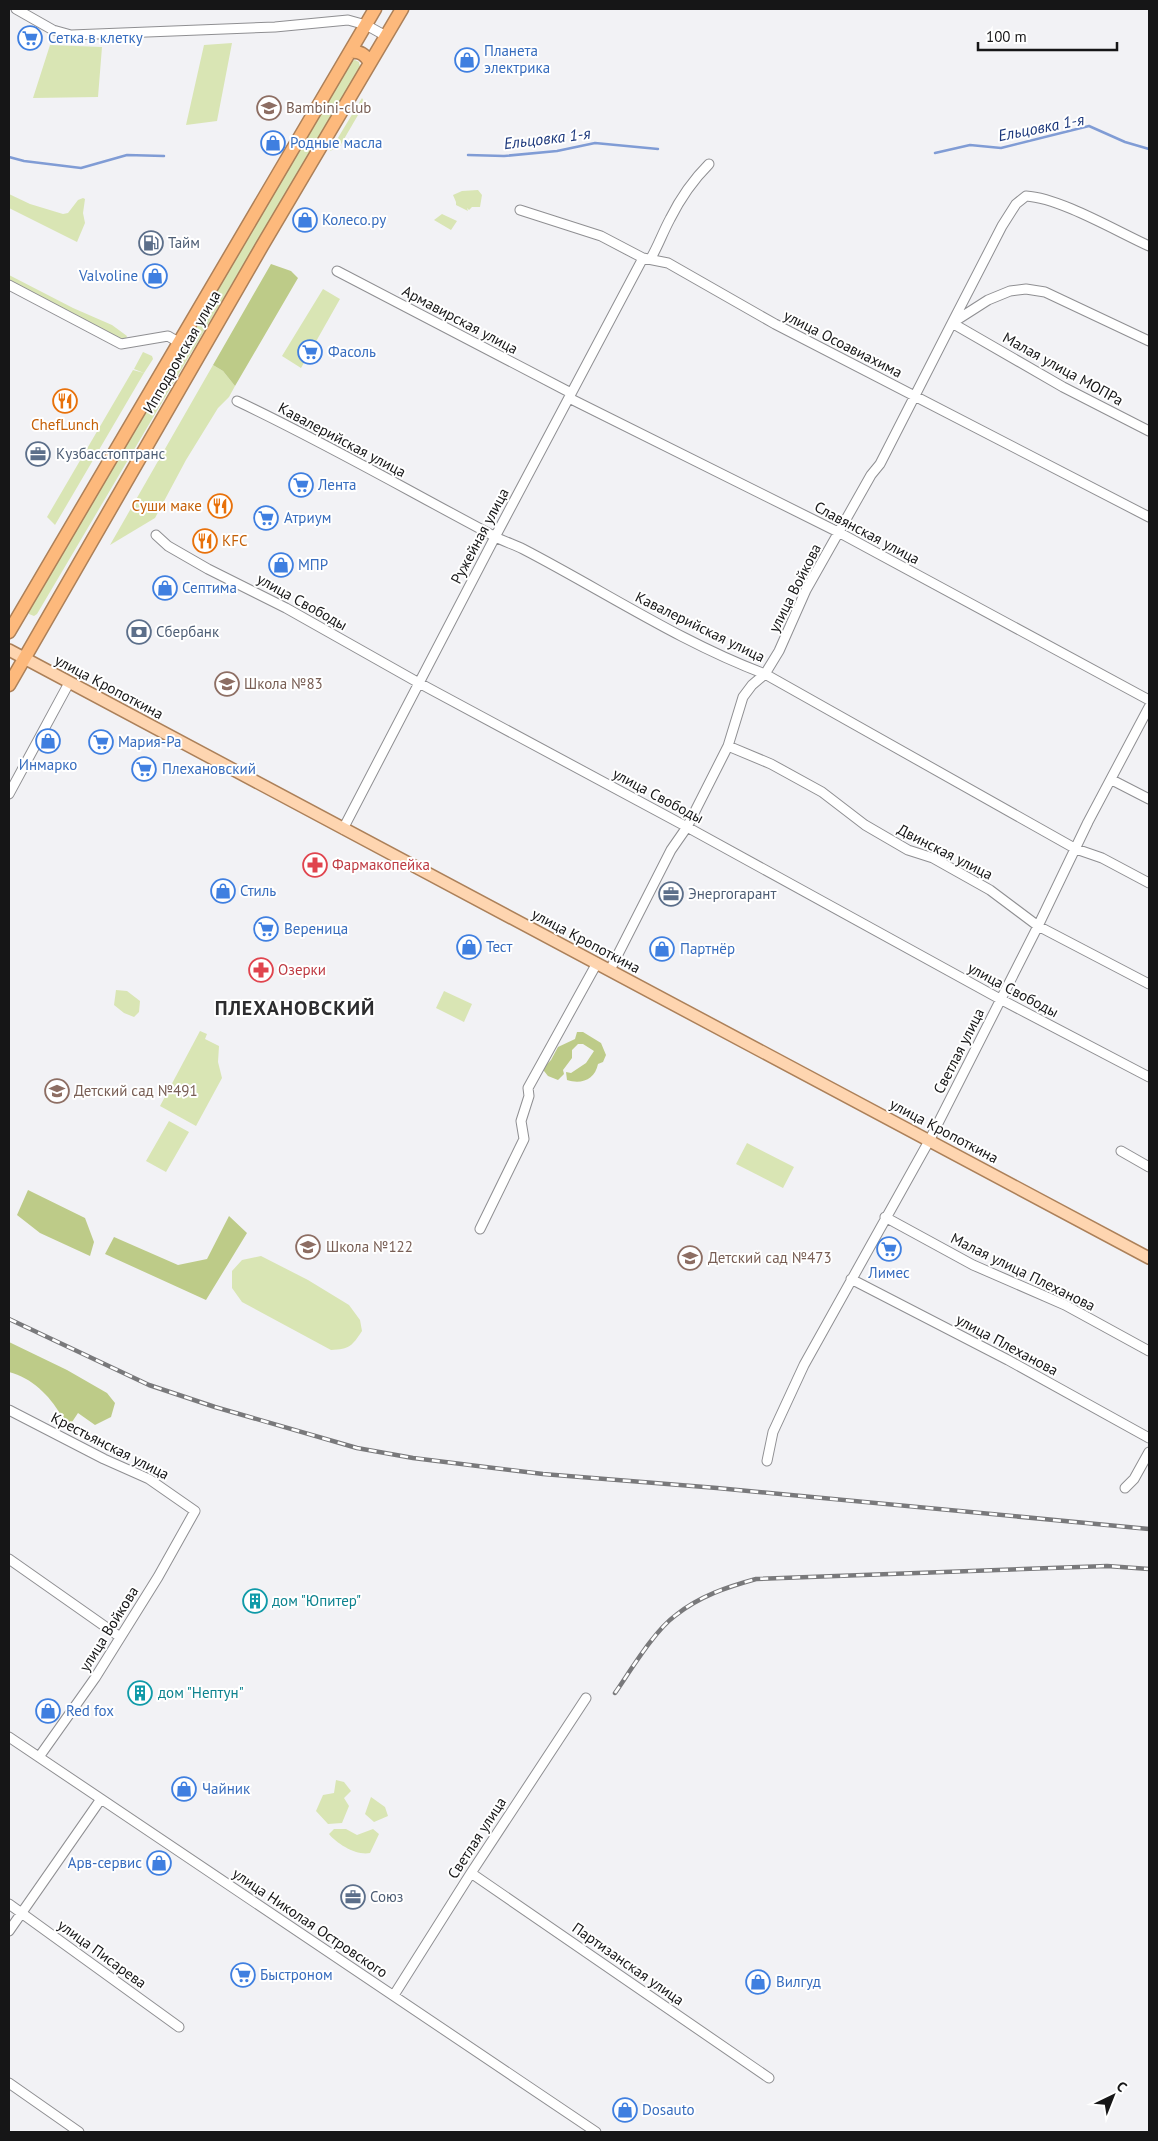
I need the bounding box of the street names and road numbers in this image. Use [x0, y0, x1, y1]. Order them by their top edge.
street label: Армавирская улица [399, 281, 521, 358]
street label: Ипподромская улица [139, 287, 225, 417]
street label: улица Осоавиахима [781, 305, 906, 382]
street label: Малая улица МОПРа [1000, 328, 1127, 410]
street label: Кавалерийская улица [275, 398, 409, 481]
street label: Ружейная улица [446, 485, 513, 587]
street label: Славянская улица [811, 497, 923, 568]
street label: улица Войкова [764, 540, 825, 635]
street label: улица Свободы [254, 569, 351, 634]
street label: Кавалерийская улица [632, 587, 768, 666]
street label: улица Кропоткина [52, 650, 167, 723]
street label: улица Свободы [610, 764, 707, 827]
street label: Двинская улица [894, 819, 996, 884]
street label: улица Кропоткина [529, 904, 644, 977]
street label: улица Свободы [965, 958, 1062, 1021]
street label: Светлая улица [929, 1005, 988, 1097]
street label: улица Кропоткина [887, 1094, 1002, 1167]
street label: Малая улица Плеханова [948, 1228, 1099, 1315]
street label: улица Плеханова [953, 1310, 1062, 1380]
street label: Крестьянская улица [48, 1408, 172, 1484]
street label: улица Войкова [75, 1583, 142, 1675]
street label: Светлая улица [443, 1793, 510, 1882]
street label: улица Николая Островского [229, 1864, 391, 1982]
street label: улица Писарева [54, 1915, 150, 1992]
street label: Партизанская улица [569, 1918, 688, 2009]

